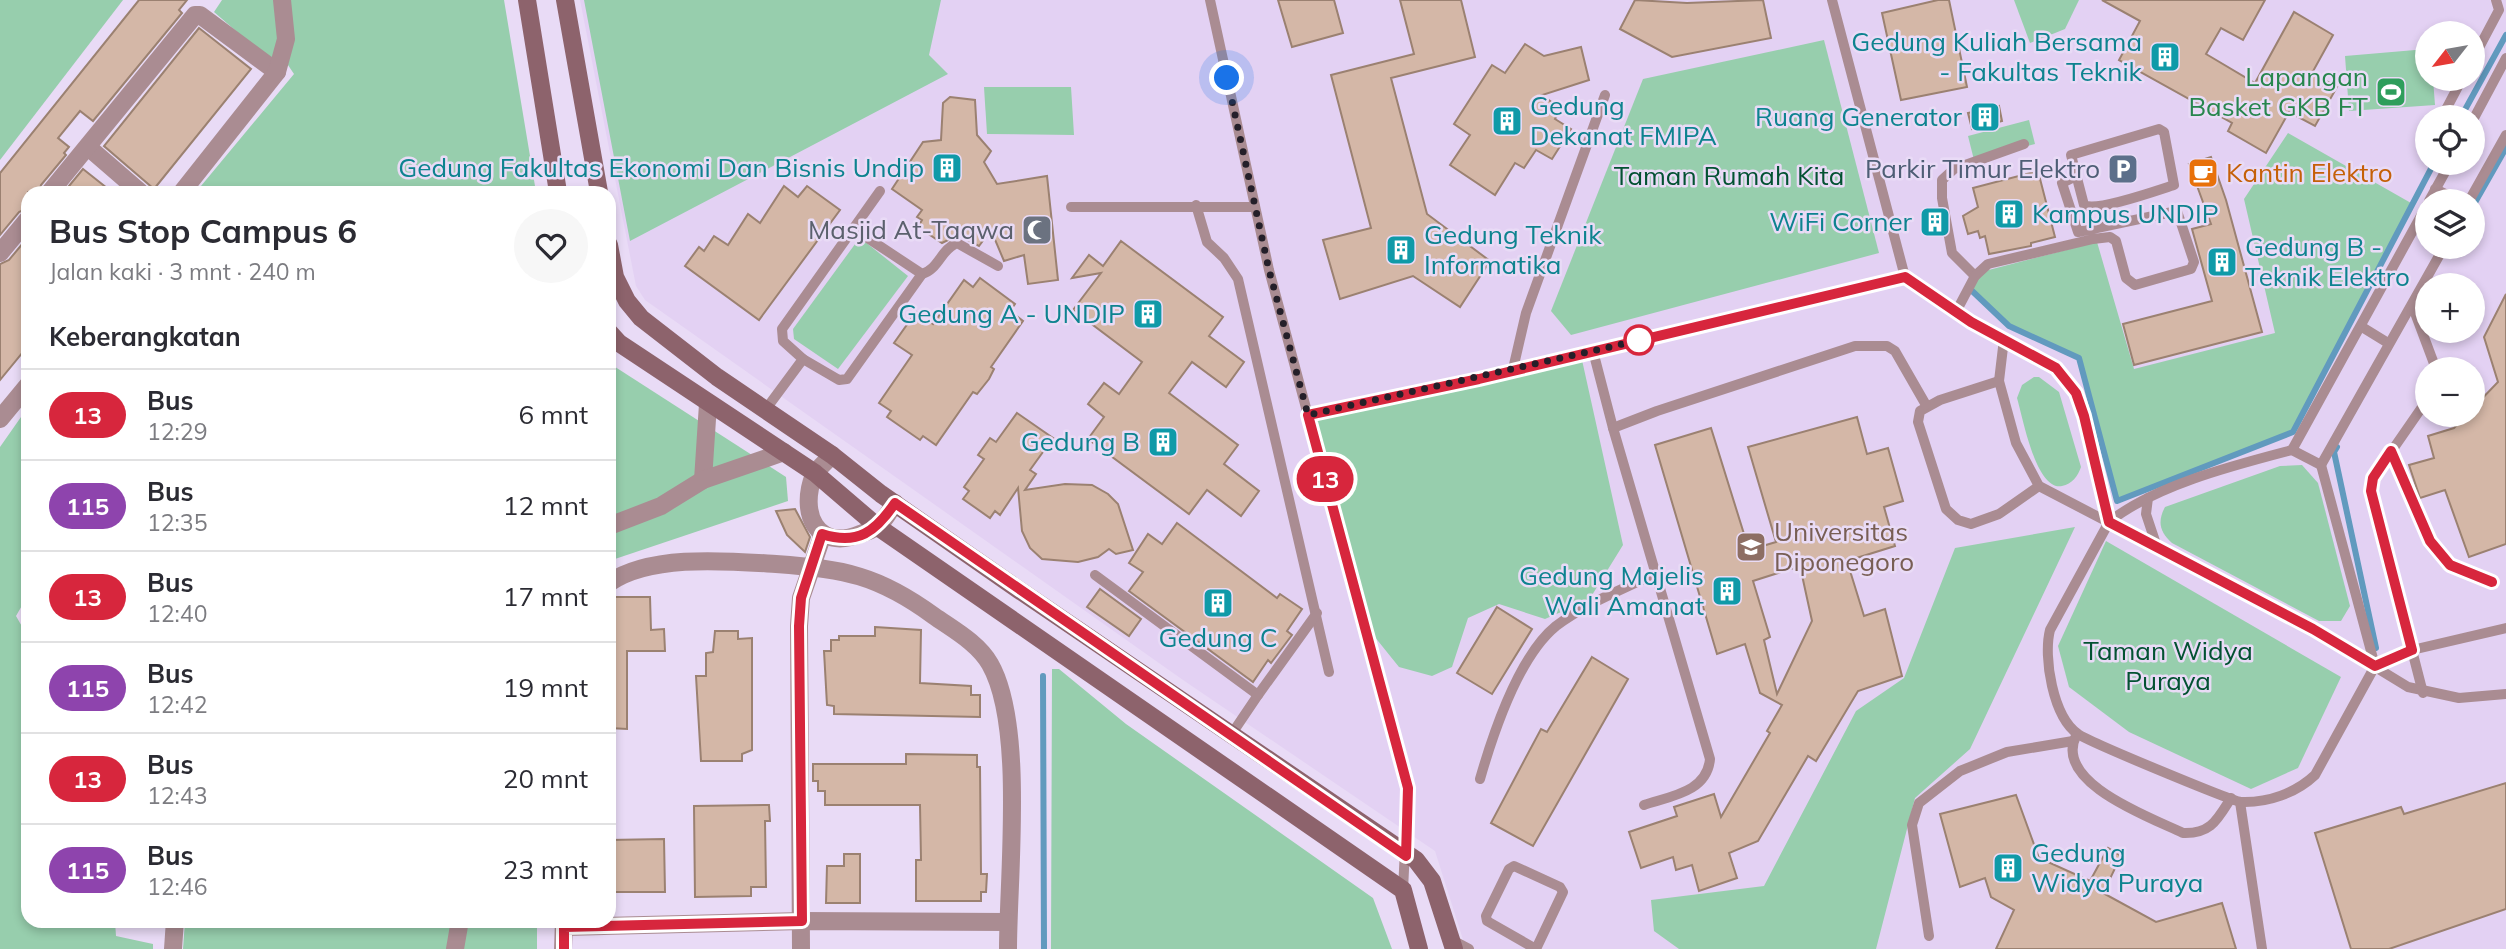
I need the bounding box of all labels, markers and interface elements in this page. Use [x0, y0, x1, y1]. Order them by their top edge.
north arrow [2415, 21, 2485, 91]
map controls [2415, 21, 2485, 427]
place label: Gedung Kuliah Bersama - Fakultas Teknik [1851, 25, 2143, 88]
building icon: Gedung Kuliah Bersama - Fakultas Teknik [2148, 40, 2182, 74]
your location [1209, 60, 1244, 95]
place label: Lapangan Basket GKB FT [2188, 60, 2368, 123]
sports icon: Lapangan Basket GKB FT [2374, 75, 2408, 109]
place label: Gedung Dekanat FMIPA [1530, 89, 1717, 152]
place label: Ruang Generator [1755, 100, 1963, 133]
building icon: Ruang Generator [1968, 100, 2002, 134]
building icon: Gedung Dekanat FMIPA [1490, 104, 1524, 138]
button: locate [2415, 105, 2485, 175]
place label: Gedung Fakultas Ekonomi Dan Bisnis Undip [398, 151, 924, 184]
building icon: Gedung Fakultas Ekonomi Dan Bisnis Undip [930, 151, 964, 185]
place label: Parkir Timur Elektro [1865, 152, 2100, 185]
parking icon: Parkir Timur Elektro [2106, 152, 2140, 186]
cafe icon: Kantin Elektro [2186, 156, 2220, 190]
place label: Kantin Elektro [2226, 156, 2393, 189]
park label: Taman Rumah Kita [1614, 159, 1844, 192]
button: layers [2415, 189, 2485, 259]
building icon: Kampus UNDIP [1992, 197, 2026, 231]
place label: Kampus UNDIP [2032, 197, 2219, 230]
place label: WiFi Corner [1769, 205, 1913, 238]
building icon: WiFi Corner [1918, 205, 1952, 239]
button: heart [514, 209, 588, 283]
text: Bus Stop Campus 6 [49, 210, 357, 251]
place label: Masjid At-Taqwa [808, 213, 1014, 246]
mosque icon: Masjid At-Taqwa [1020, 213, 1054, 247]
place label: Gedung Teknik Informatika [1424, 218, 1602, 281]
place label: Gedung B - Teknik Elektro [2245, 230, 2410, 293]
building icon: Gedung Teknik Informatika [1384, 233, 1418, 267]
building icon: Gedung B - Teknik Elektro [2205, 245, 2239, 279]
text: Jalan kaki · 3 mnt · 240 m [49, 257, 316, 286]
button: + [2415, 273, 2485, 343]
place label: Gedung A - UNDIP [898, 297, 1125, 330]
building icon: Gedung A - UNDIP [1131, 297, 1165, 331]
text: Keberangkatan [49, 320, 241, 353]
unlabelled marker [1624, 325, 1654, 355]
button: − [2415, 357, 2485, 427]
text: Bus [147, 384, 193, 417]
text: 6 mnt [518, 398, 588, 431]
text: 13 [73, 400, 102, 430]
text: 12:29 [147, 417, 207, 446]
place label: Gedung B [1021, 425, 1140, 458]
building icon: Gedung B [1146, 425, 1180, 459]
line badge: 13 [1294, 456, 1356, 502]
text: 13 [1311, 464, 1339, 494]
text: Bus [147, 475, 193, 508]
text: 12 mnt [503, 489, 588, 522]
text: 115 [66, 491, 109, 521]
text: 12:35 [147, 508, 207, 537]
place label: Universitas Diponegoro [1774, 515, 1914, 578]
school or university icon: Universitas Diponegoro [1734, 530, 1768, 564]
place label: Gedung Majelis Wali Amanat [1519, 559, 1704, 622]
text: Bus [147, 566, 193, 599]
building icon: Gedung Majelis Wali Amanat [1710, 574, 1744, 608]
text: 17 mnt [503, 580, 588, 613]
text: 13 [73, 582, 102, 612]
building icon: Gedung C [1201, 586, 1235, 620]
text: 12:40 [147, 599, 207, 628]
place label: Gedung C [1158, 621, 1278, 654]
park label: Taman Widya Puraya [2083, 634, 2253, 697]
text: Bus [147, 657, 193, 690]
text: 19 mnt [503, 671, 588, 704]
text: 115 [66, 673, 109, 703]
text: 12:42 [147, 690, 207, 719]
text: Bus [147, 748, 193, 781]
text: 20 mnt [503, 762, 588, 795]
text: 13 [73, 764, 102, 794]
text: 12:43 [147, 781, 207, 810]
place label: Gedung Widya Puraya [2031, 836, 2203, 899]
text: Bus [147, 839, 193, 872]
building icon: Gedung Widya Puraya [1991, 851, 2025, 885]
text: 23 mnt [503, 853, 588, 886]
text: 115 [66, 855, 109, 885]
text: 12:46 [147, 872, 207, 901]

